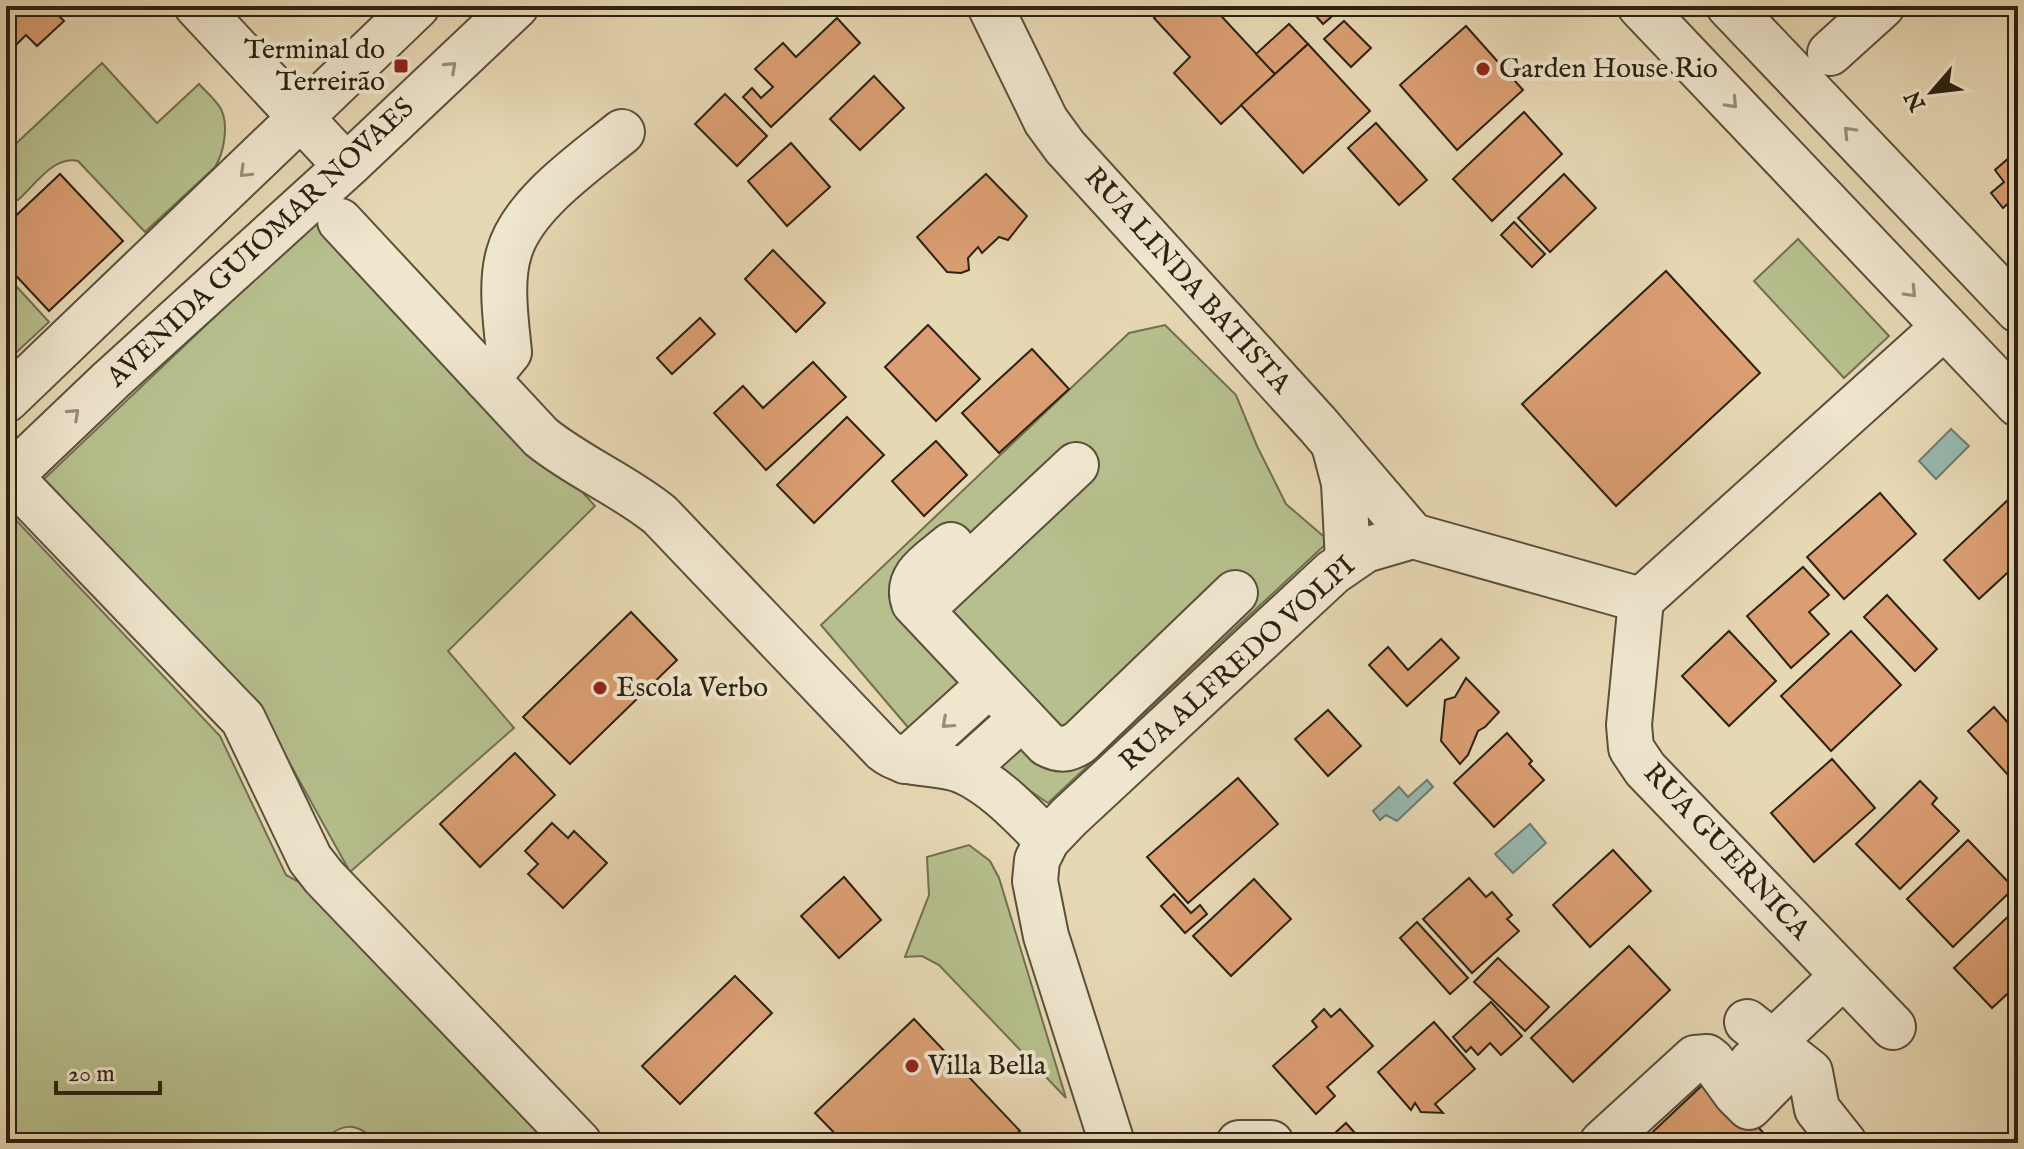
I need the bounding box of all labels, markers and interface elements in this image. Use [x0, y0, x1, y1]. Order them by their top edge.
place label: Terminal do Terreirão [244, 33, 385, 100]
place label: Garden House Rio [1499, 52, 1718, 87]
north arrow [1892, 52, 1972, 132]
marker: Terminal do Terreirão [392, 57, 410, 75]
marker: Garden House Rio [1474, 60, 1492, 78]
one-way arrow [442, 62, 456, 77]
text: N [1899, 85, 1933, 116]
street label: AVENIDA GUIOMAR NOVAES [99, 91, 422, 396]
one-way arrow [1723, 94, 1738, 108]
one-way arrow [1843, 127, 1858, 141]
street label: RUA LINDA BATISTA [1076, 160, 1299, 402]
one-way arrow [240, 162, 254, 177]
one-way arrow [1902, 283, 1917, 297]
one-way arrow [65, 409, 80, 423]
street label: RUA ALFREDO VOLPI [1113, 549, 1363, 779]
place label: Escola Verbo [616, 671, 768, 706]
marker: Escola Verbo [591, 679, 609, 697]
one-way arrow [942, 713, 957, 727]
street label: RUA GUERNICA [1635, 756, 1818, 948]
scale bar [56, 1045, 160, 1095]
place label: Villa Bella [927, 1049, 1047, 1084]
marker: Villa Bella [903, 1057, 921, 1075]
text: 20 m [68, 1059, 115, 1090]

